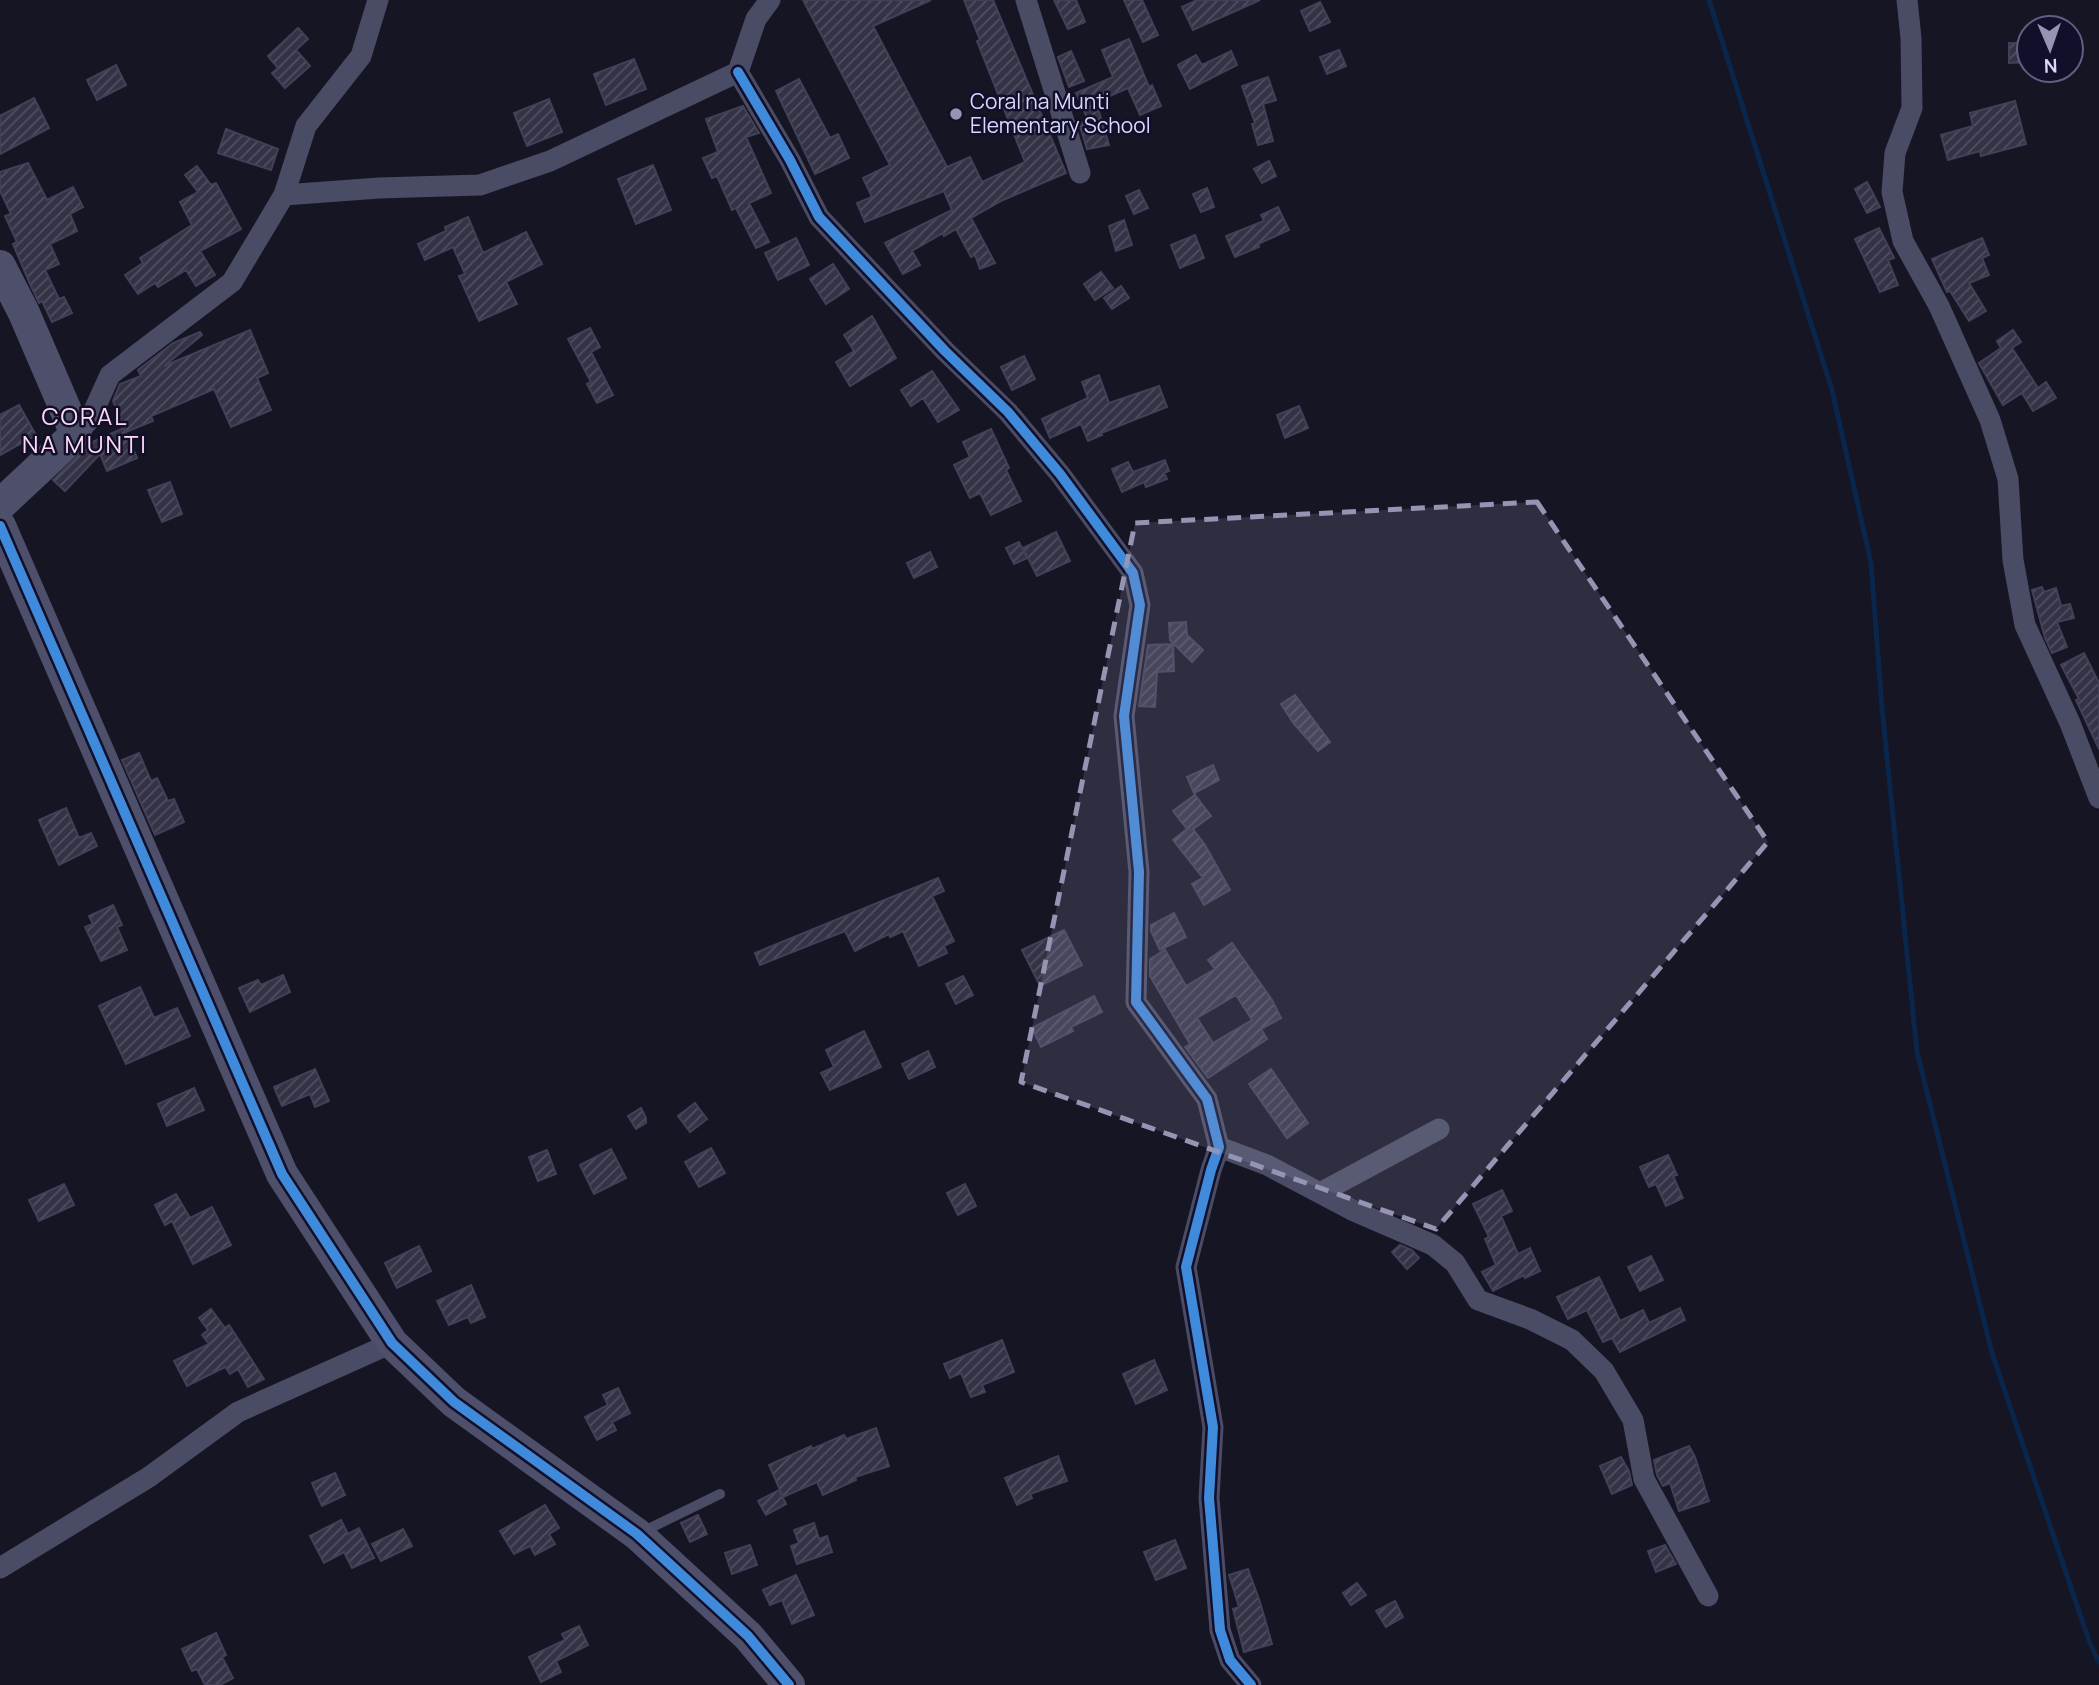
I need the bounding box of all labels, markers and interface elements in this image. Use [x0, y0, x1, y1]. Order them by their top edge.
north arrow [2015, 14, 2085, 84]
text: N [2043, 53, 2058, 79]
place label: Coral na Munti Elementary School [970, 87, 1151, 139]
marker: Coral na Munti Elementary School [948, 106, 964, 122]
district label: CORAL NA MUNTI [22, 399, 148, 460]

